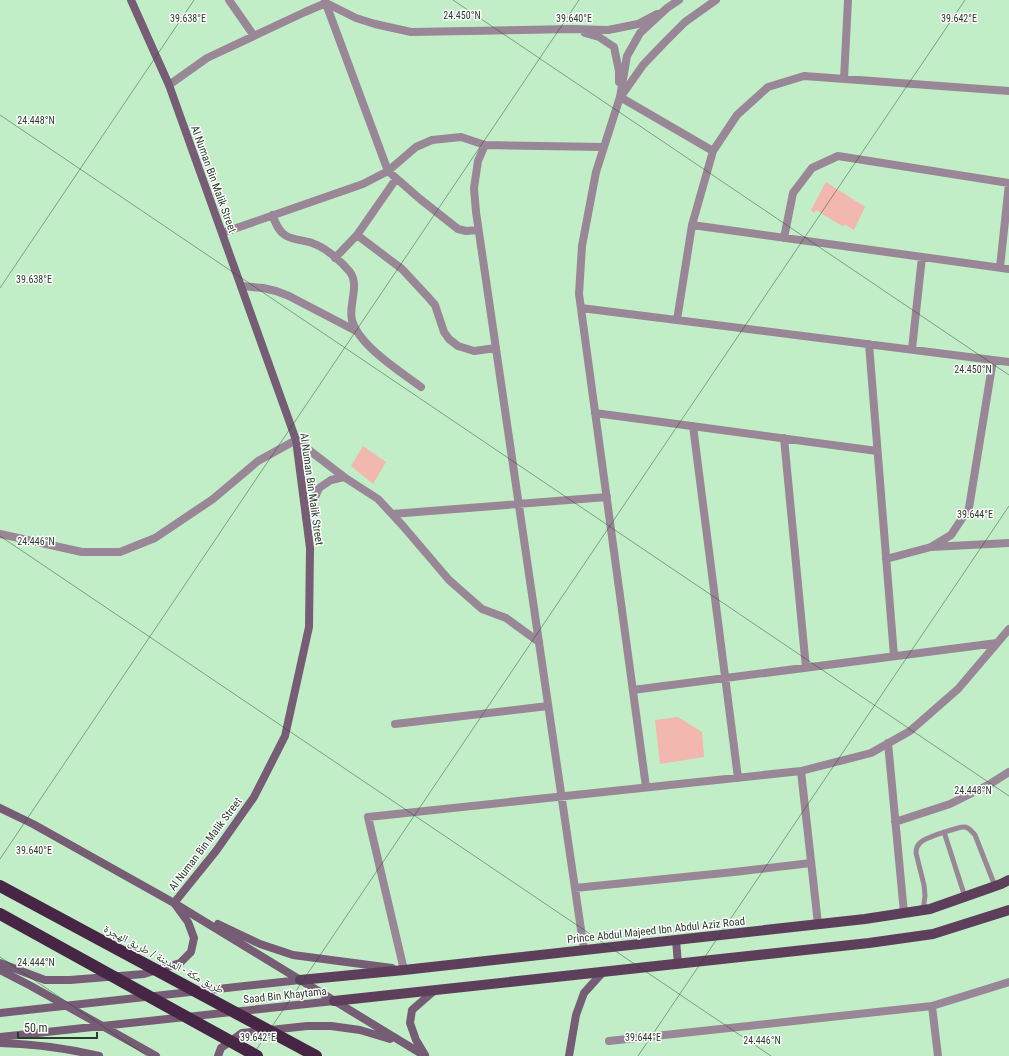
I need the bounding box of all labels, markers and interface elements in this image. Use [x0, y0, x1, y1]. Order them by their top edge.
text: 24.450°N [443, 10, 481, 21]
text: 39.638°E [170, 13, 206, 24]
text: 39.640°E [556, 13, 592, 24]
text: 39.642°E [941, 13, 977, 24]
text: 24.448°N [17, 115, 55, 126]
street label: Al Numan Bin Malik Street [188, 124, 239, 235]
text: 39.638°E [16, 274, 52, 285]
text: 24.450°N [954, 364, 992, 375]
street label: Al Numan Bin Malik Street [297, 432, 326, 546]
text: 39.644°E [957, 509, 993, 520]
text: 24.446°N [17, 536, 55, 547]
text: 24.448°N [954, 785, 992, 796]
street label: Al Numan Bin Malik Street [166, 795, 245, 893]
text: 39.640°E [16, 845, 52, 856]
street label: Prince Abdul Majeed Ibn Abdul Aziz Road [566, 915, 746, 946]
street label: طريق مكة - المدينة / طريق الهجرة [101, 922, 226, 997]
text: 24.444°N [17, 957, 55, 968]
street label: Saad Bin Khaytama [243, 985, 327, 1006]
scale bar [18, 1014, 97, 1040]
text: 50 m [24, 1021, 48, 1035]
text: 39.642°E [240, 1032, 276, 1043]
text: 39.644°E [625, 1032, 661, 1043]
text: 24.446°N [743, 1035, 781, 1046]

